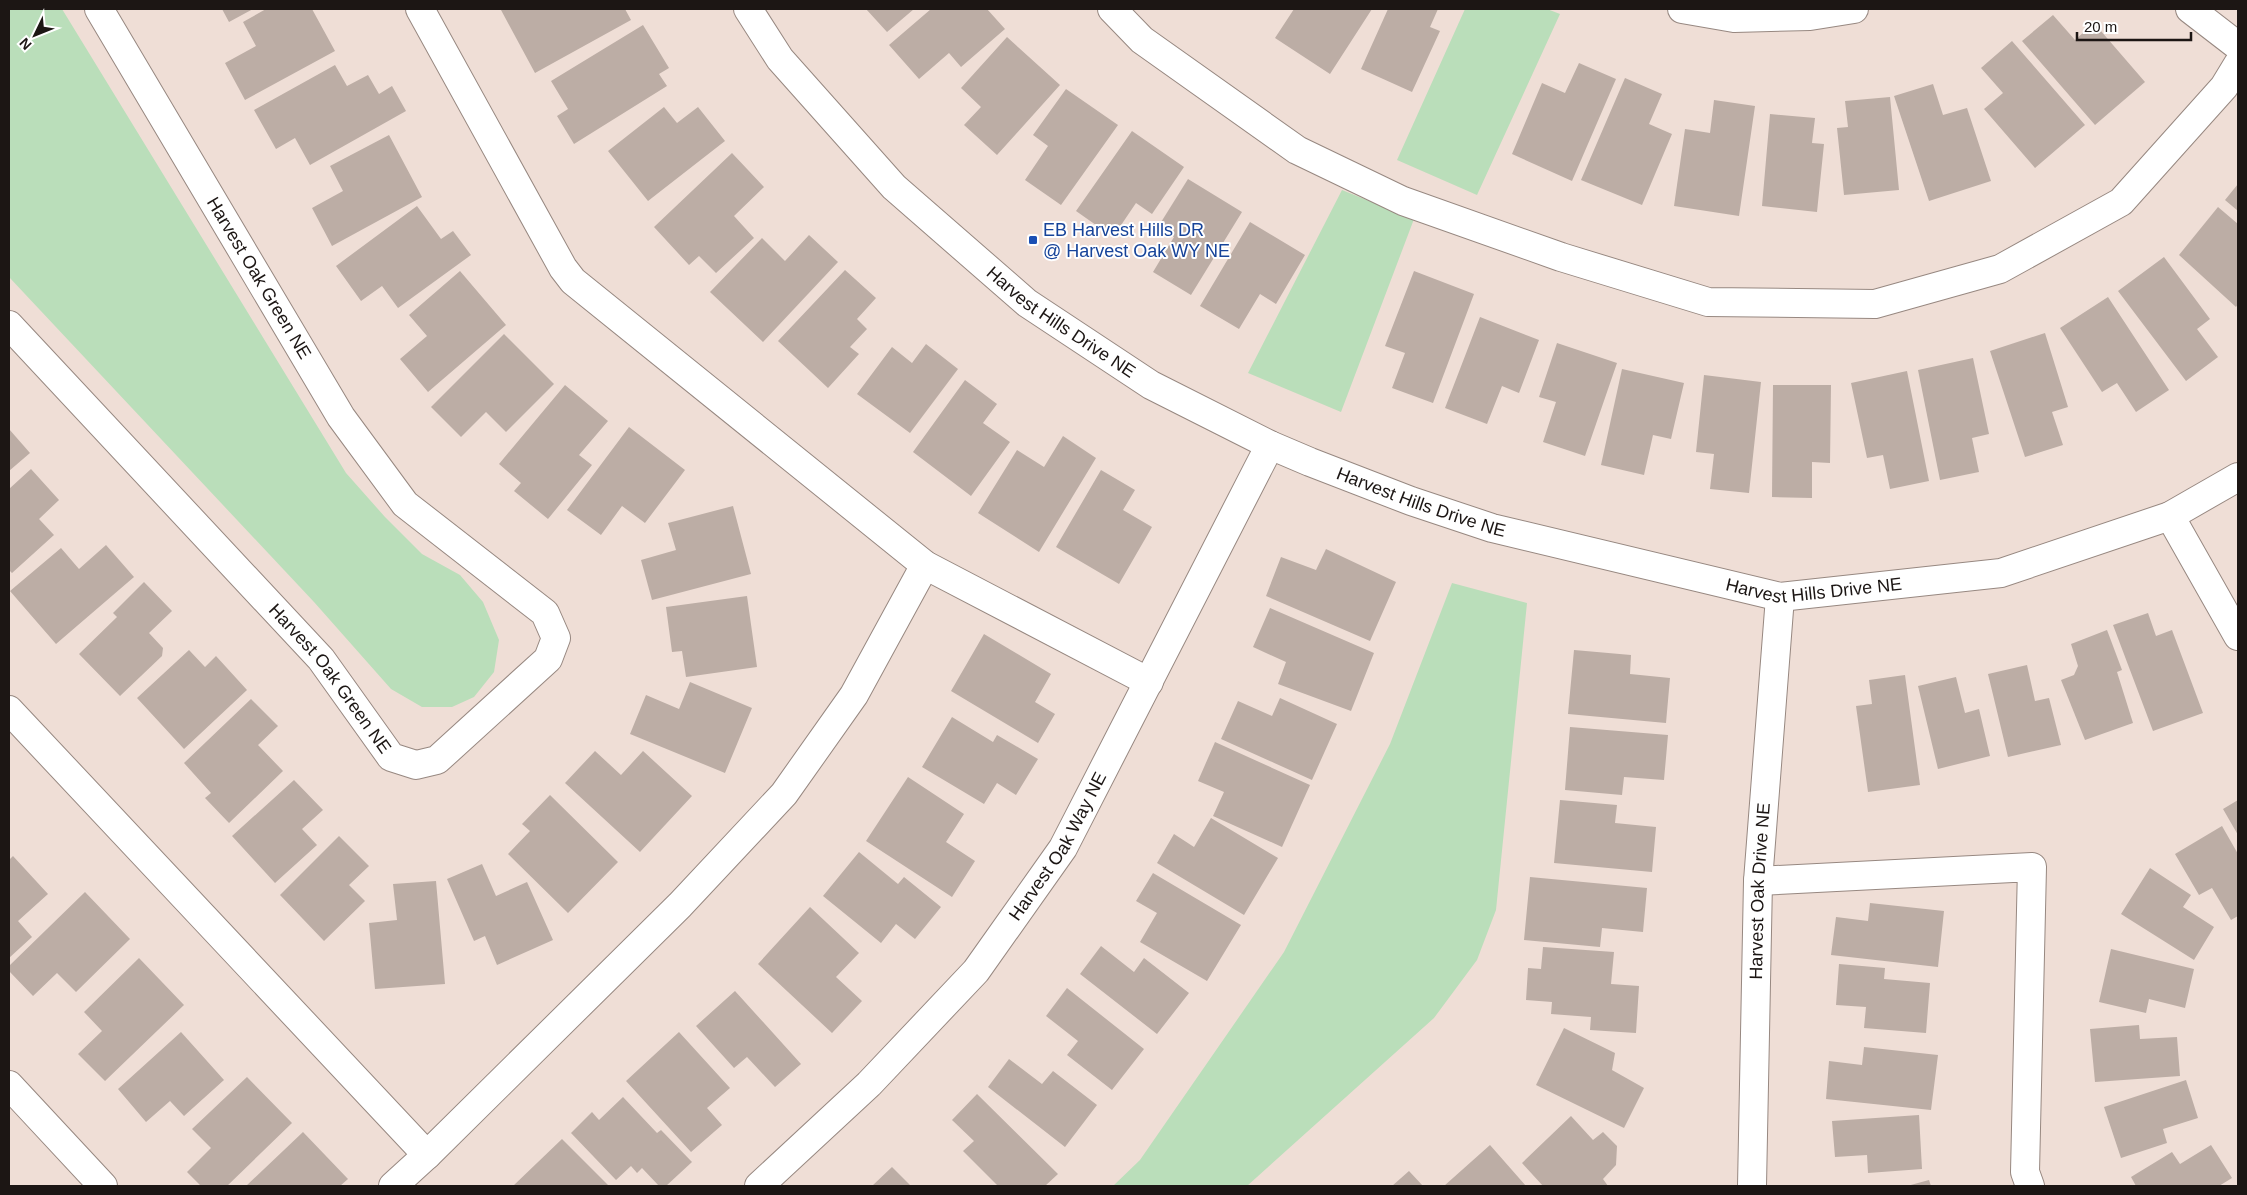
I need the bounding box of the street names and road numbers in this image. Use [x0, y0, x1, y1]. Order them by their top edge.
street label: Harvest Oak Green NE [203, 194, 315, 362]
street label: Harvest Hills Drive NE [983, 262, 1139, 382]
street label: Harvest Hills Drive NE [1334, 463, 1508, 541]
street label: Harvest Hills Drive NE [1724, 574, 1903, 607]
street label: Harvest Oak Green NE [265, 600, 395, 757]
street label: Harvest Oak Way NE [1005, 769, 1110, 924]
street label: Harvest Oak Drive NE [1746, 802, 1774, 980]

